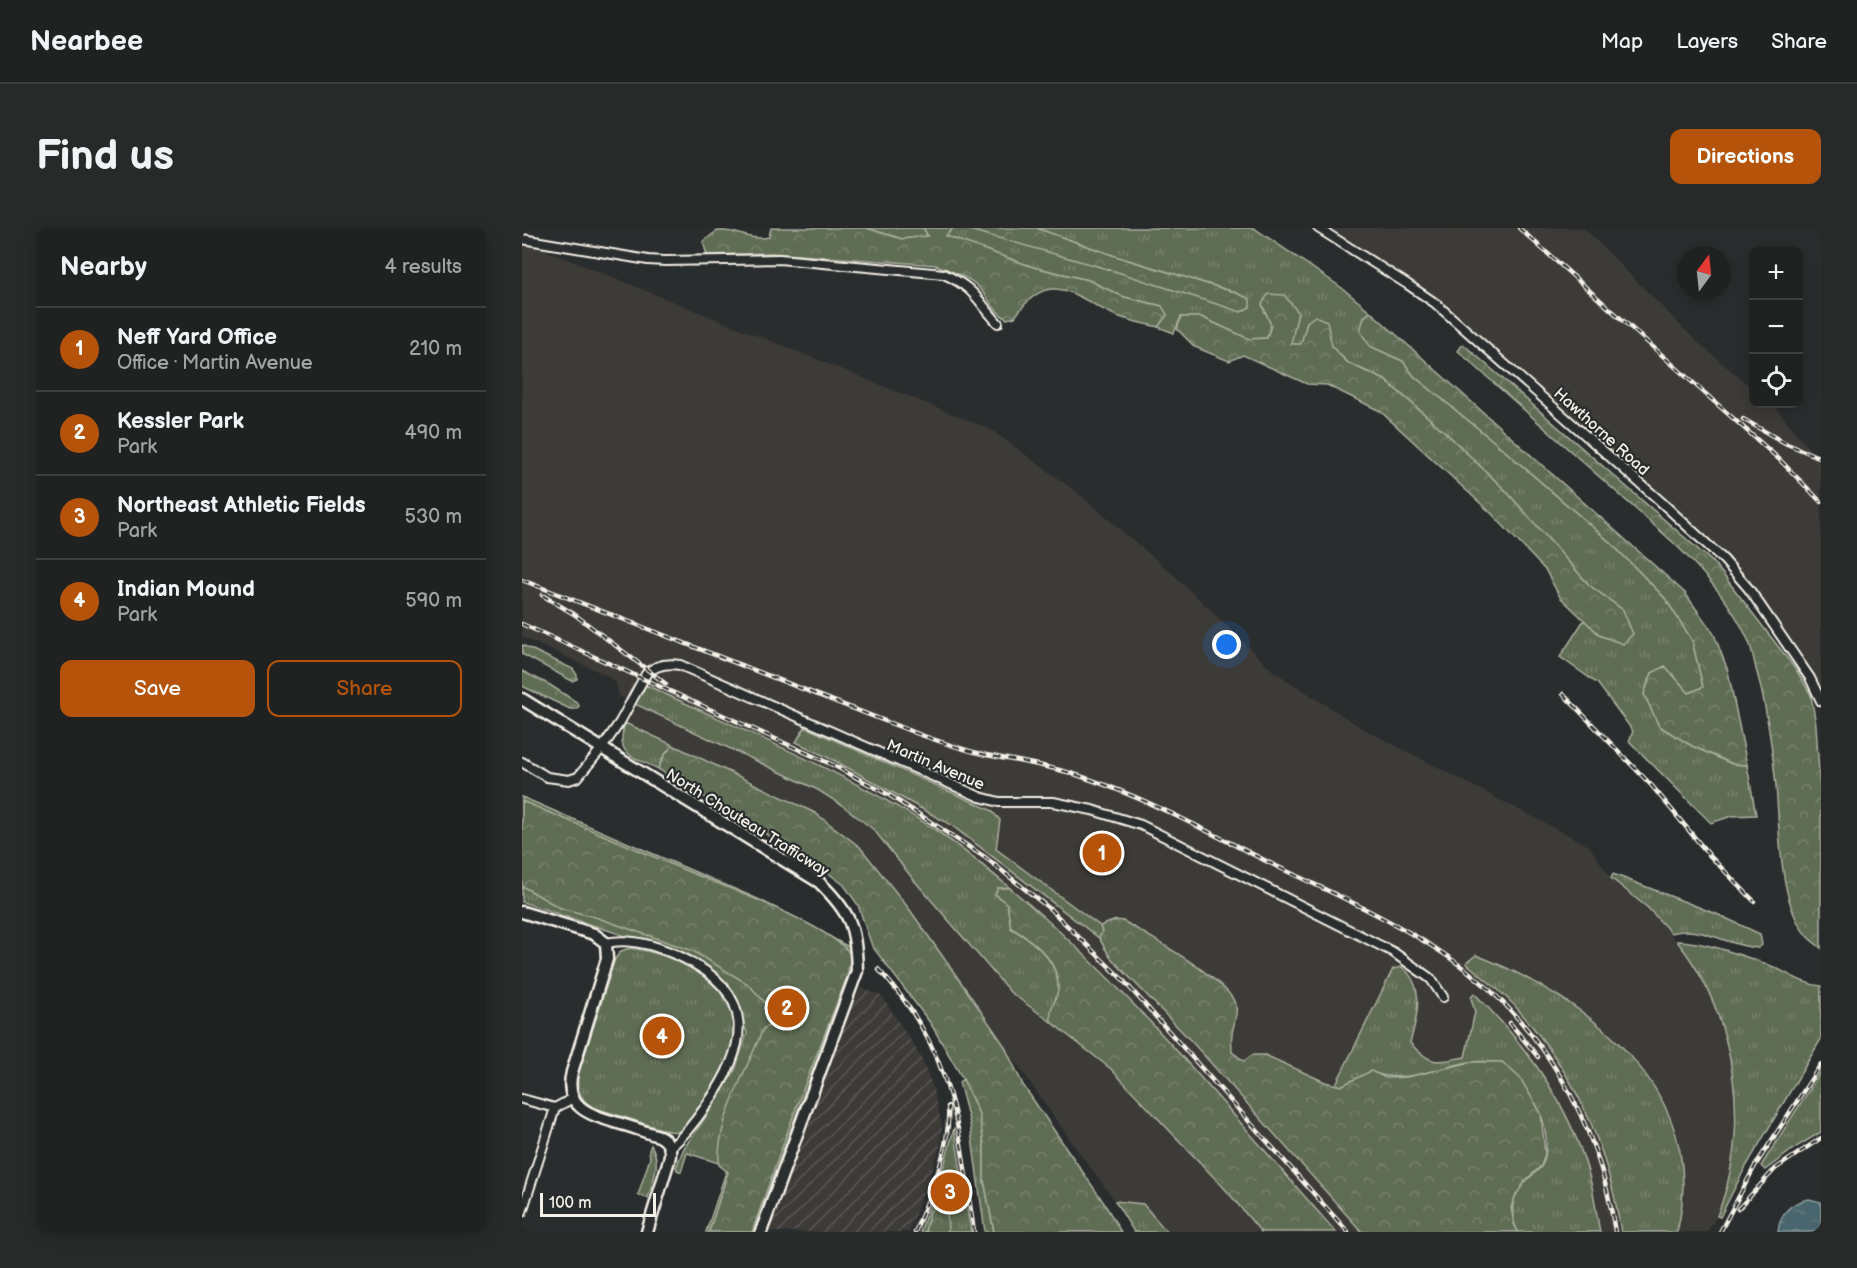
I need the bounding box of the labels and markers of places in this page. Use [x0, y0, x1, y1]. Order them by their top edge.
pin: 1 [1082, 830, 1122, 876]
pin: 2 [768, 986, 806, 1030]
pin: 4 [642, 1014, 682, 1058]
pin: 3 [930, 1170, 970, 1214]

